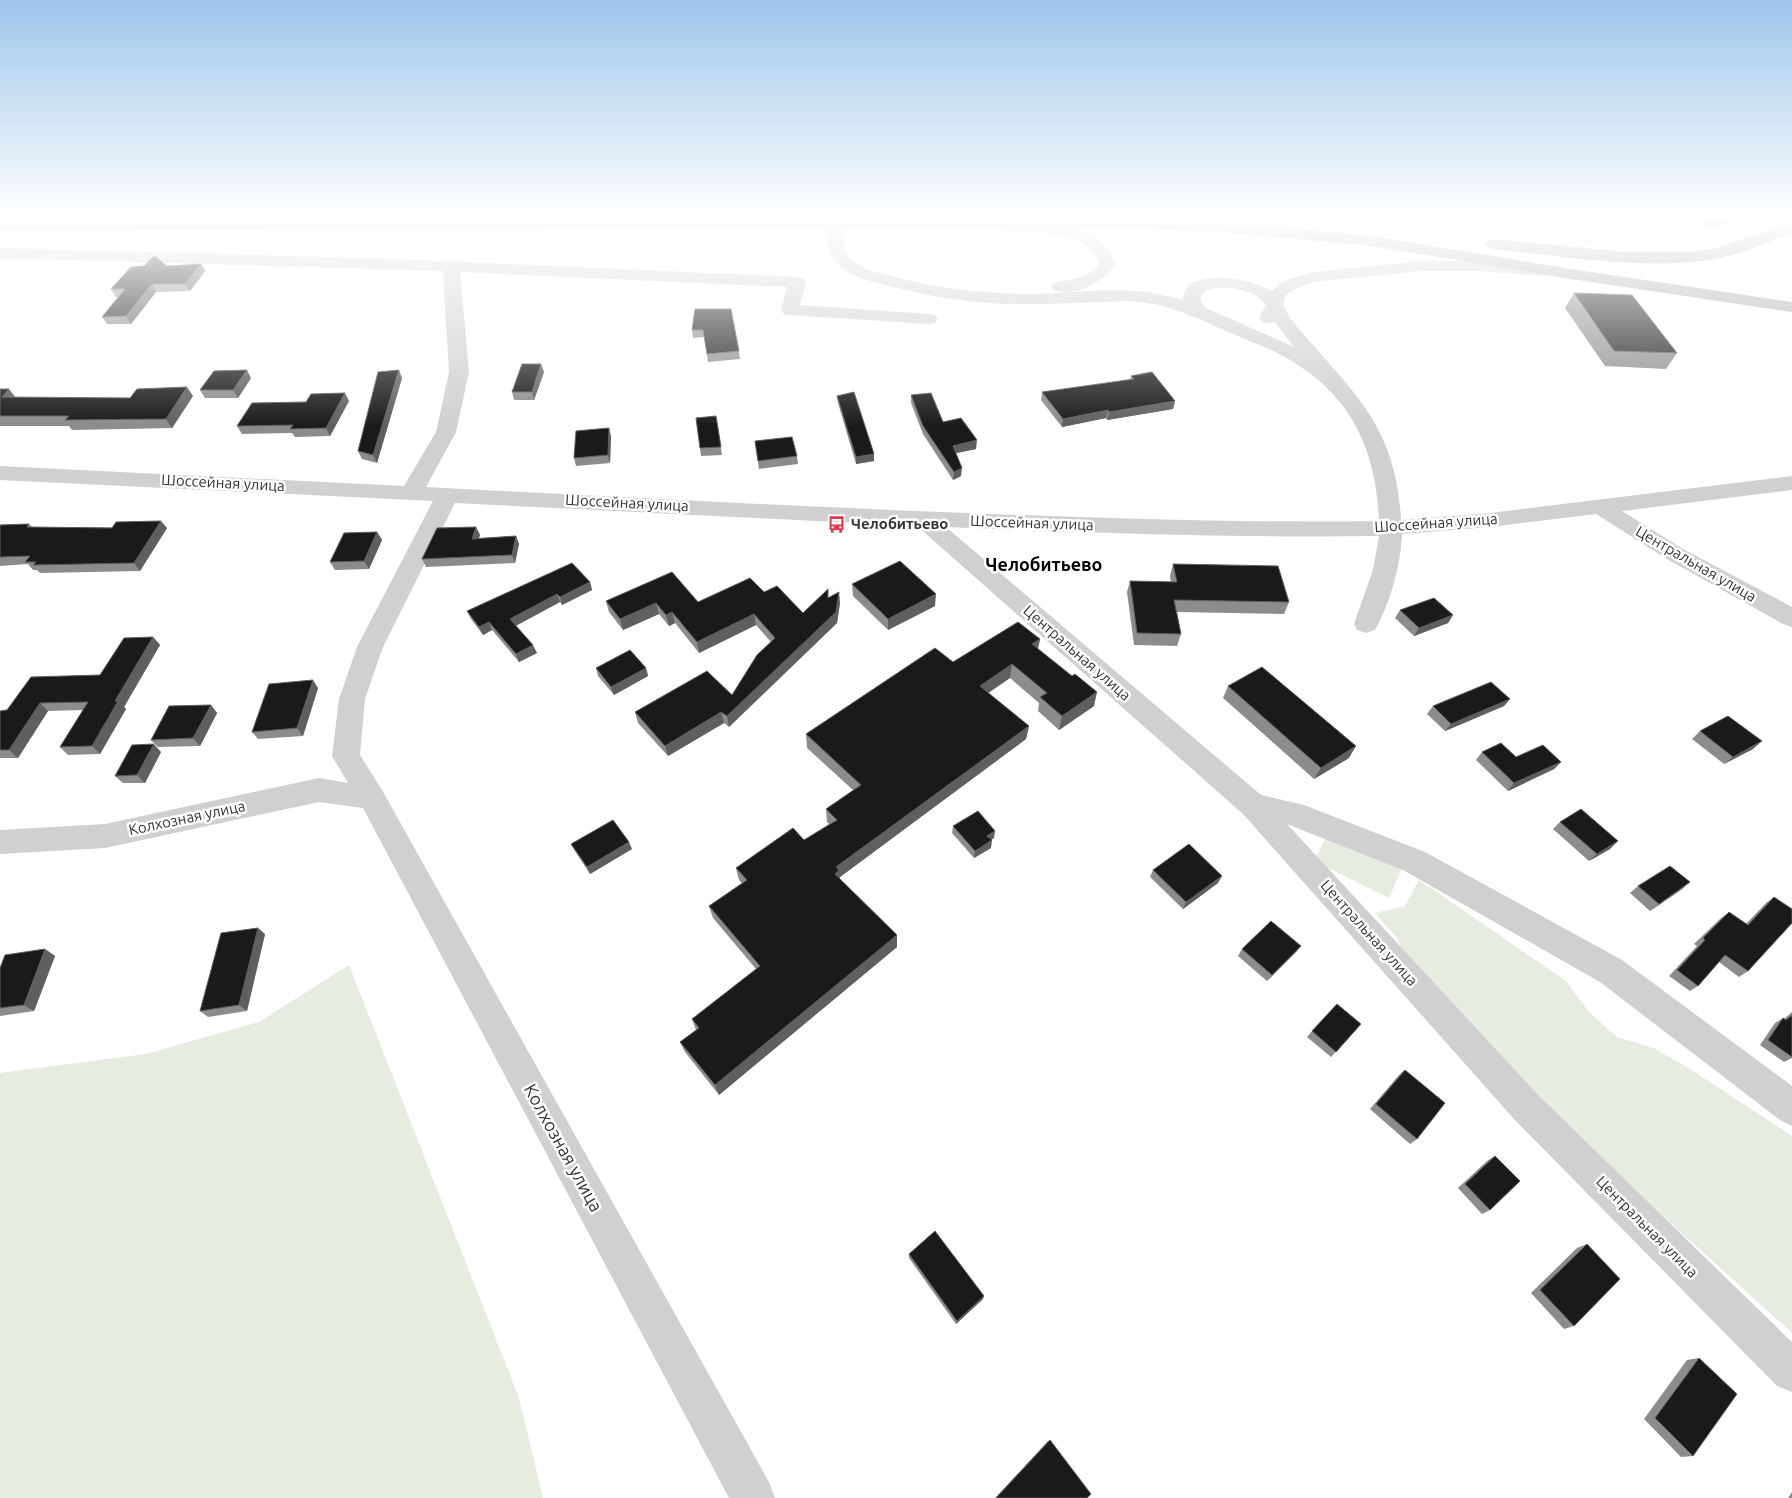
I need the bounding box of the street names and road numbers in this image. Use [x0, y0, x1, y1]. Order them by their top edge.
street label: Шоссейная улица [161, 471, 285, 494]
street label: Шоссейная улица [565, 491, 689, 514]
street label: Шоссейная улица [1374, 510, 1498, 535]
street label: Шоссейная улица [970, 512, 1094, 533]
street label: Центральная улица [1633, 522, 1760, 605]
street label: Центральная улица [1020, 601, 1134, 704]
street label: Колхозная улица [127, 797, 247, 838]
street label: Центральная улица [1317, 876, 1421, 989]
street label: Колхозная улица [521, 1080, 607, 1215]
street label: Центральная улица [1593, 1172, 1702, 1281]

